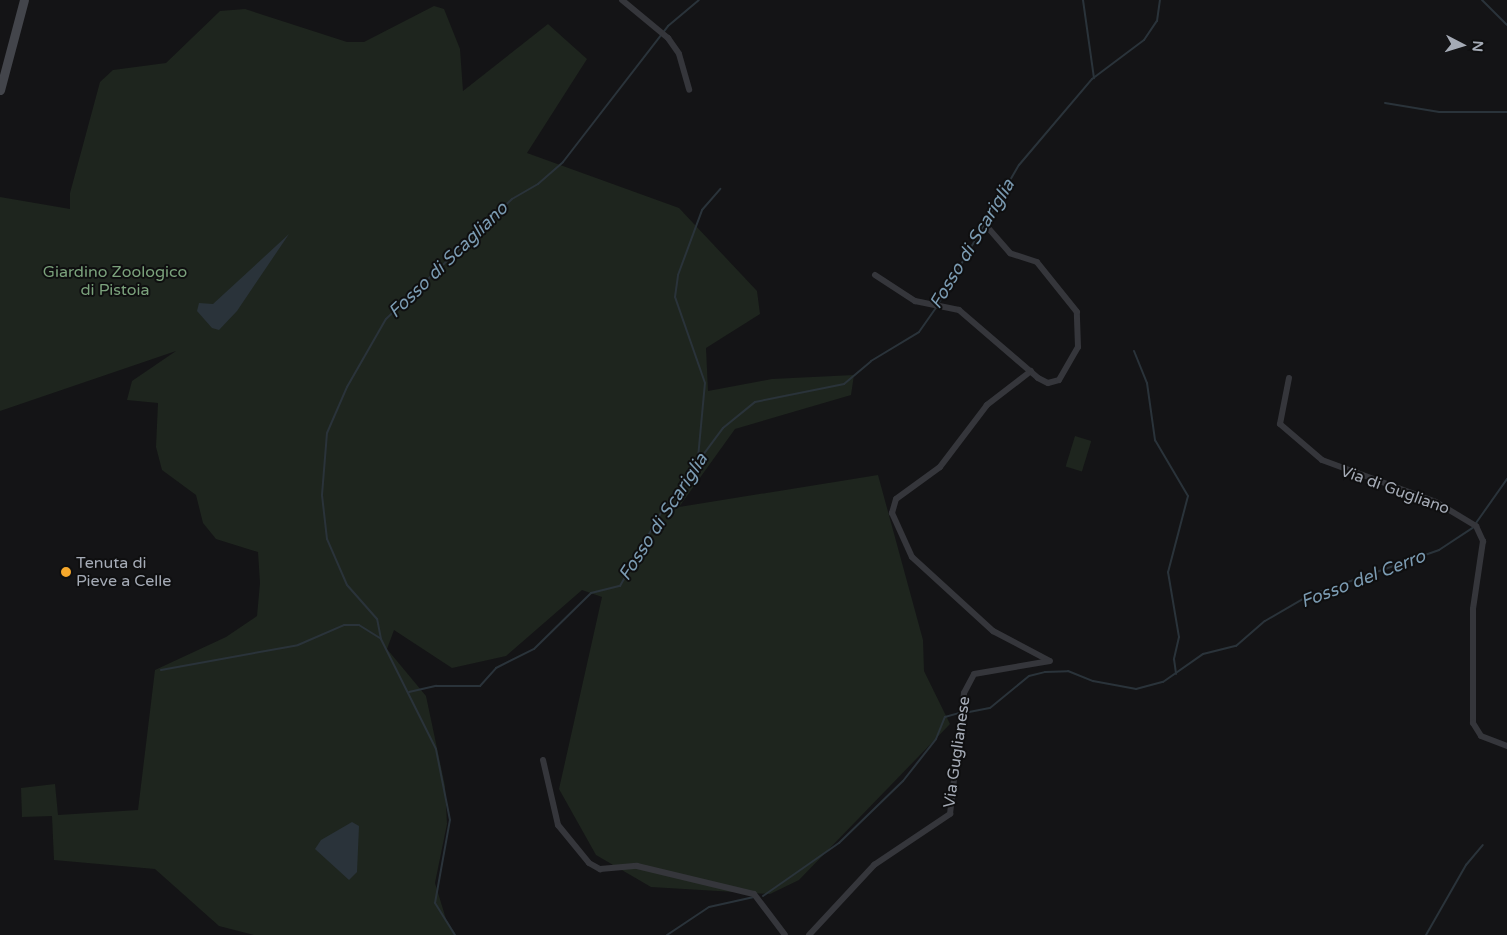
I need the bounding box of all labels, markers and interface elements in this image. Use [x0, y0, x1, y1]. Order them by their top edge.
north arrow [1437, 20, 1487, 70]
text: N [1468, 40, 1486, 53]
water label: Fosso di Scariglia [925, 175, 1019, 313]
water label: Fosso di Scagliano [384, 197, 512, 323]
park label: Giardino Zoologico di Pistoia [43, 262, 187, 300]
water label: Fosso di Scariglia [614, 449, 712, 585]
street label: Via di Gugliano [1338, 461, 1452, 519]
water label: Fosso del Cerro [1298, 545, 1428, 613]
place label: Tenuta di Pieve a Celle [76, 553, 171, 591]
marker: Tenuta di Pieve a Celle [60, 566, 72, 578]
street label: Via Guglianese [940, 695, 974, 809]

